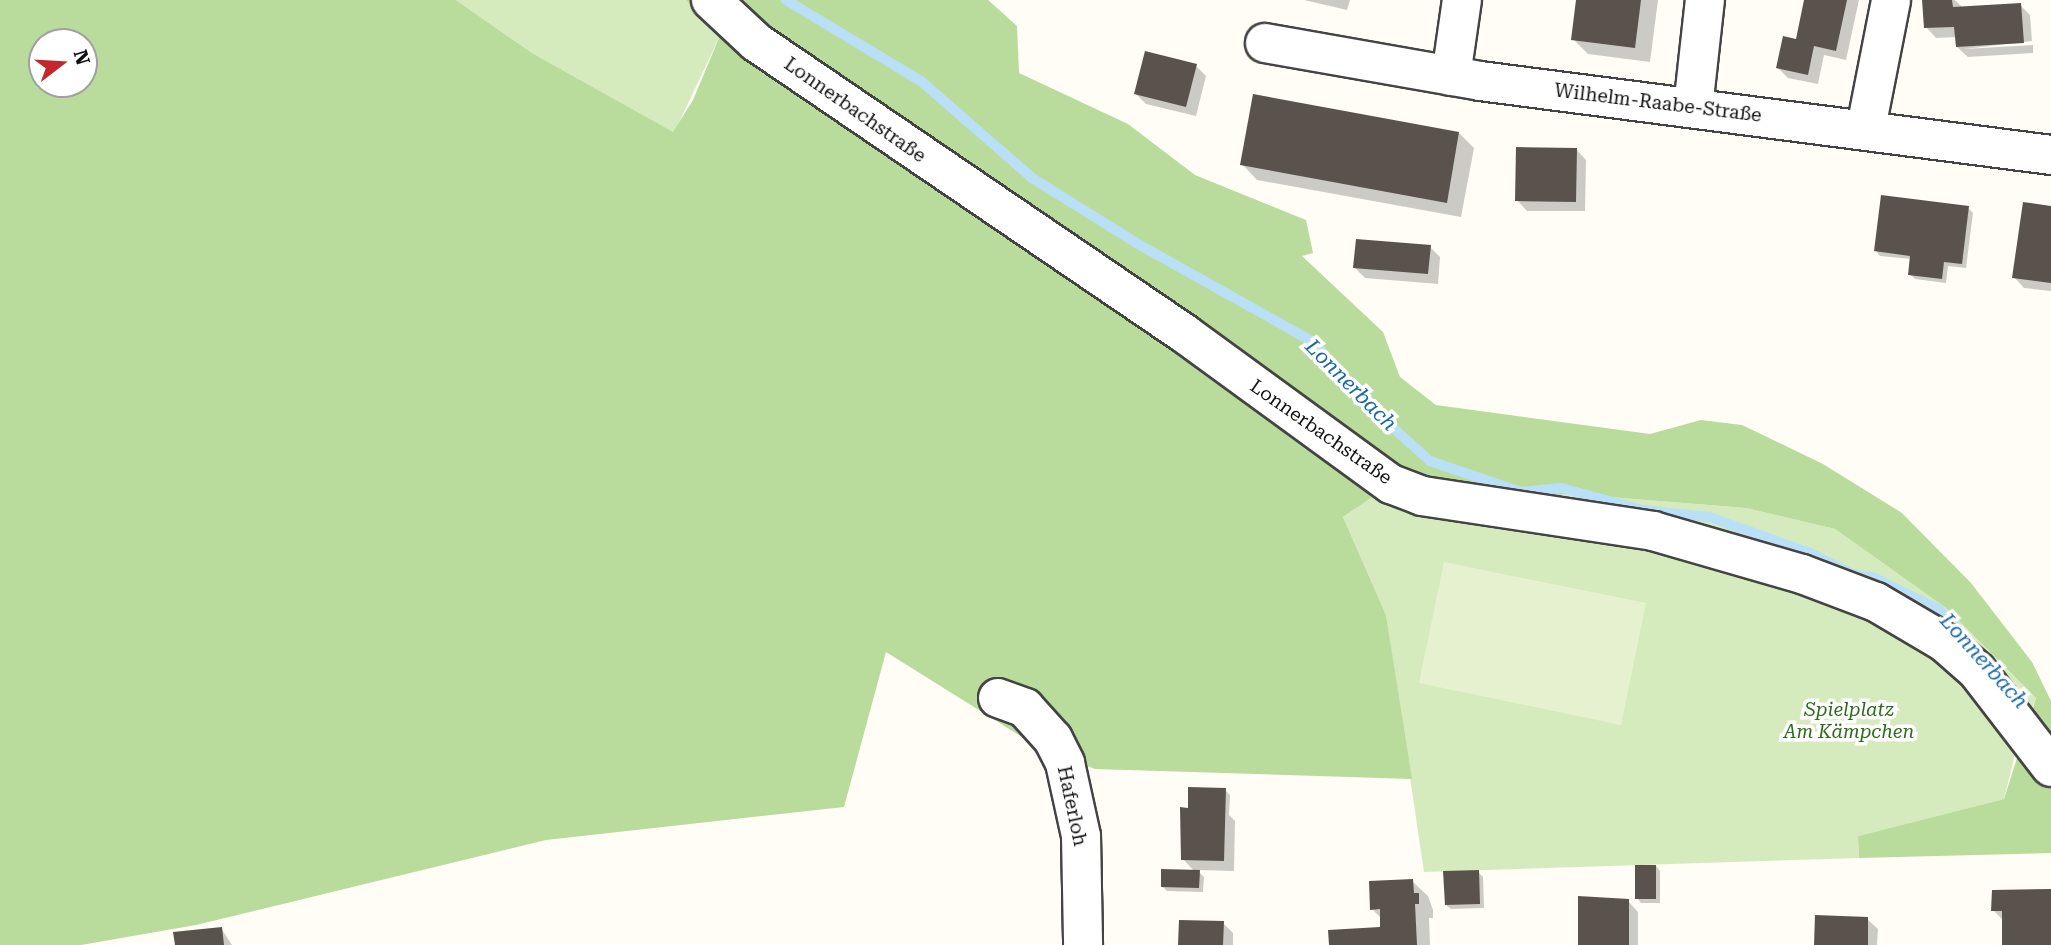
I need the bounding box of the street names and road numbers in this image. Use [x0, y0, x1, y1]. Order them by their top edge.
street label: Lonnerbachstraße [780, 53, 930, 167]
street label: Wilhelm-Raabe-Straße [1553, 79, 1763, 127]
street label: Lonnerbachstraße [1246, 375, 1396, 489]
street label: Haferloh [1052, 764, 1092, 848]

